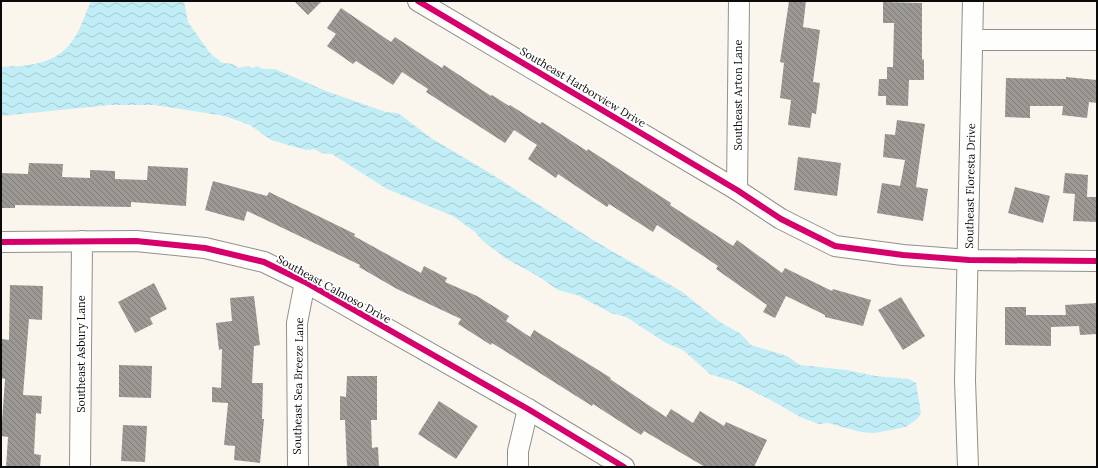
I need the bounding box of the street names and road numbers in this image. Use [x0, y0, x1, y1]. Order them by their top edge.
street label: Southeast Arton Lane [731, 40, 745, 150]
street label: Southeast Harborview Drive [518, 44, 648, 130]
street label: Southeast Floresta Drive [962, 123, 978, 249]
street label: Southeast Calmoso Drive [274, 252, 394, 326]
street label: Southeast Asbury Lane [74, 295, 88, 413]
street label: Southeast Sea Breeze Lane [290, 317, 306, 455]

